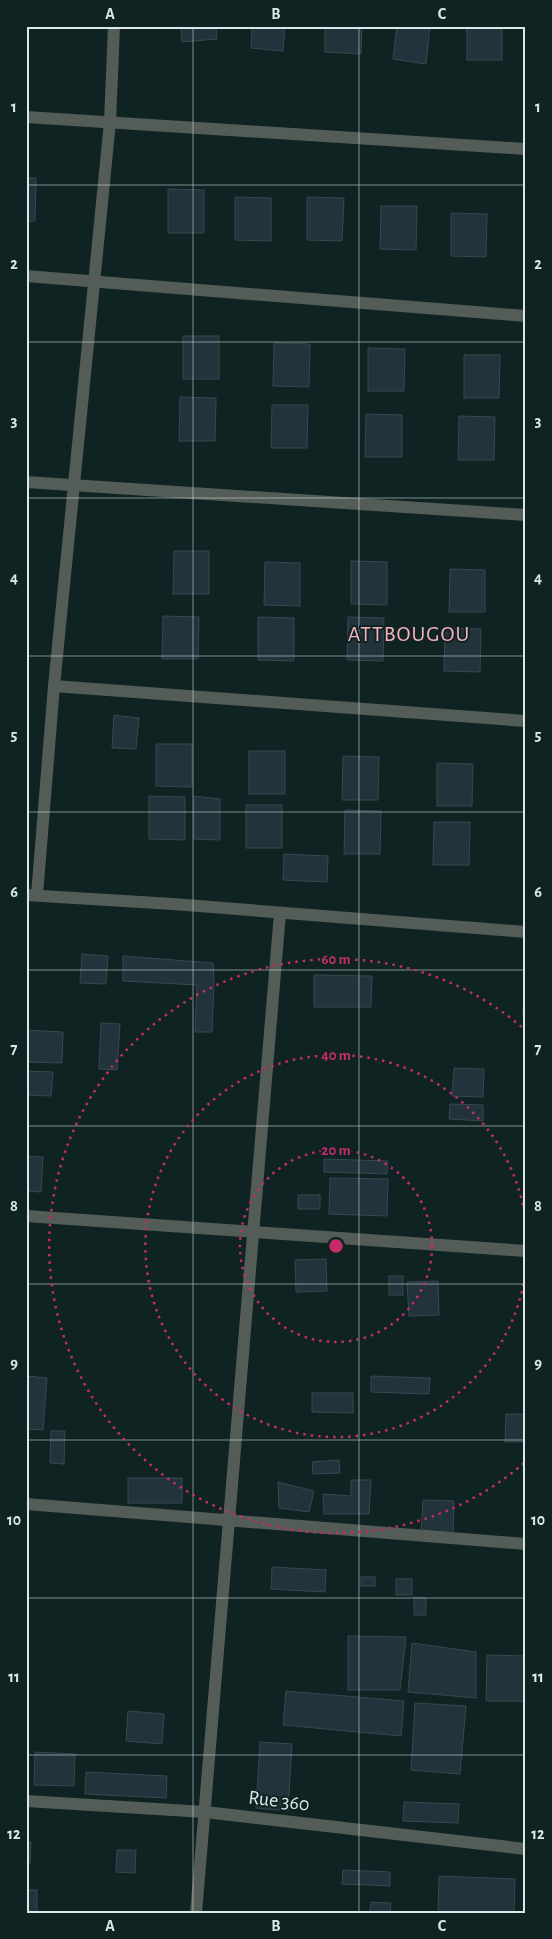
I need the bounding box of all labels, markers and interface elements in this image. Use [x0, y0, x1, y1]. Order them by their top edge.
text: A [105, 6, 115, 22]
text: B [271, 6, 281, 22]
text: C [438, 6, 447, 22]
text: 1 [11, 99, 17, 115]
text: 1 [535, 99, 541, 115]
text: 2 [10, 256, 18, 272]
text: 2 [534, 256, 542, 272]
text: 3 [11, 413, 18, 429]
text: 3 [535, 413, 542, 429]
text: 4 [10, 570, 18, 586]
text: 4 [534, 570, 542, 586]
district label: ATTBOUGOU [348, 623, 470, 645]
text: 5 [11, 727, 18, 743]
text: 5 [535, 727, 542, 743]
text: 6 [10, 884, 18, 900]
text: 6 [534, 884, 542, 900]
text: 60 m [321, 952, 351, 967]
text: 7 [11, 1041, 18, 1057]
text: 7 [535, 1041, 542, 1057]
text: 40 m [321, 1048, 351, 1063]
text: 20 m [321, 1143, 351, 1158]
text: 8 [10, 1198, 18, 1214]
text: 8 [534, 1198, 542, 1214]
centre of rings [327, 1237, 345, 1255]
text: 9 [10, 1355, 18, 1371]
text: 9 [534, 1355, 542, 1371]
text: 10 [7, 1512, 21, 1528]
text: 10 [531, 1512, 545, 1528]
text: 11 [8, 1669, 20, 1685]
text: 11 [532, 1669, 544, 1685]
street label: Rue 360 [247, 1787, 311, 1815]
text: 12 [7, 1826, 21, 1842]
text: 12 [531, 1826, 545, 1842]
text: A [105, 1918, 115, 1934]
text: B [271, 1918, 281, 1934]
text: C [438, 1918, 447, 1934]

